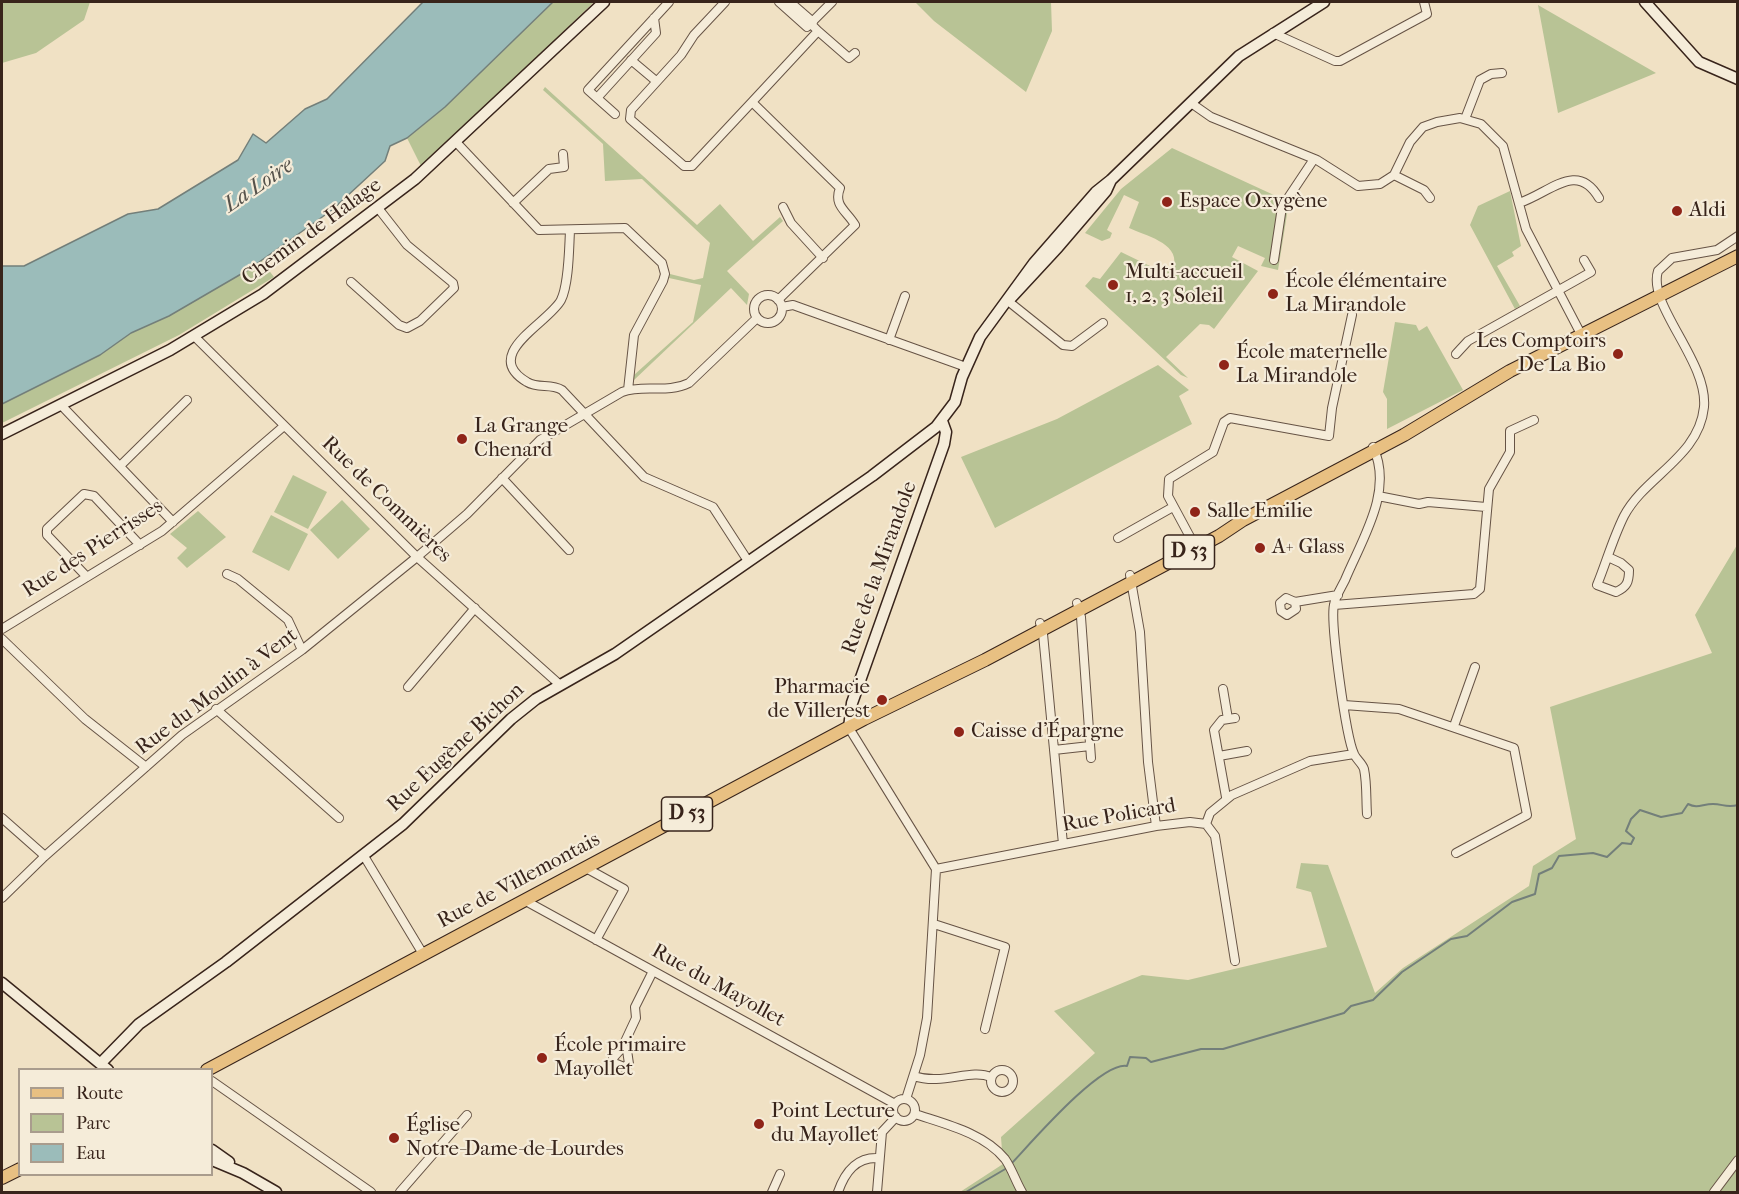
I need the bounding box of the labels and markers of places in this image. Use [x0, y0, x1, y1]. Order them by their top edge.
place label: Espace Oxygène [1179, 189, 1327, 215]
marker: Espace Oxygène [1160, 195, 1174, 209]
place label: Aldi [1689, 198, 1726, 224]
marker: Aldi [1670, 204, 1684, 218]
place label: Multi-accueil 1, 2, 3 Soleil [1125, 260, 1243, 310]
place label: École élémentaire La Mirandole [1285, 269, 1447, 319]
marker: Multi-accueil 1, 2, 3 Soleil [1106, 278, 1120, 292]
marker: École élémentaire La Mirandole [1266, 287, 1280, 301]
place label: Les Comptoirs De La Bio [1476, 329, 1606, 379]
place label: École maternelle La Mirandole [1236, 340, 1387, 390]
marker: Les Comptoirs De La Bio [1611, 347, 1625, 361]
marker: École maternelle La Mirandole [1217, 358, 1231, 372]
place label: La Grange Chenard [474, 414, 568, 464]
marker: La Grange Chenard [455, 432, 469, 446]
place label: Salle Emilie [1207, 499, 1313, 525]
marker: Salle Emilie [1188, 505, 1202, 519]
place label: A+ Glass [1272, 535, 1344, 561]
marker: A+ Glass [1253, 541, 1267, 555]
place label: Pharmacie de Villerest [768, 675, 870, 725]
marker: Pharmacie de Villerest [875, 693, 889, 707]
place label: Caisse d'Épargne [971, 719, 1124, 745]
marker: Caisse d'Épargne [952, 725, 966, 739]
place label: École primaire Mayollet [554, 1033, 686, 1083]
marker: École primaire Mayollet [535, 1051, 549, 1065]
place label: Point Lecture du Mayollet [771, 1099, 895, 1149]
place label: Église Notre-Dame-de-Lourdes [406, 1113, 624, 1163]
marker: Point Lecture du Mayollet [752, 1117, 766, 1131]
marker: Église Notre-Dame-de-Lourdes [387, 1131, 401, 1145]

